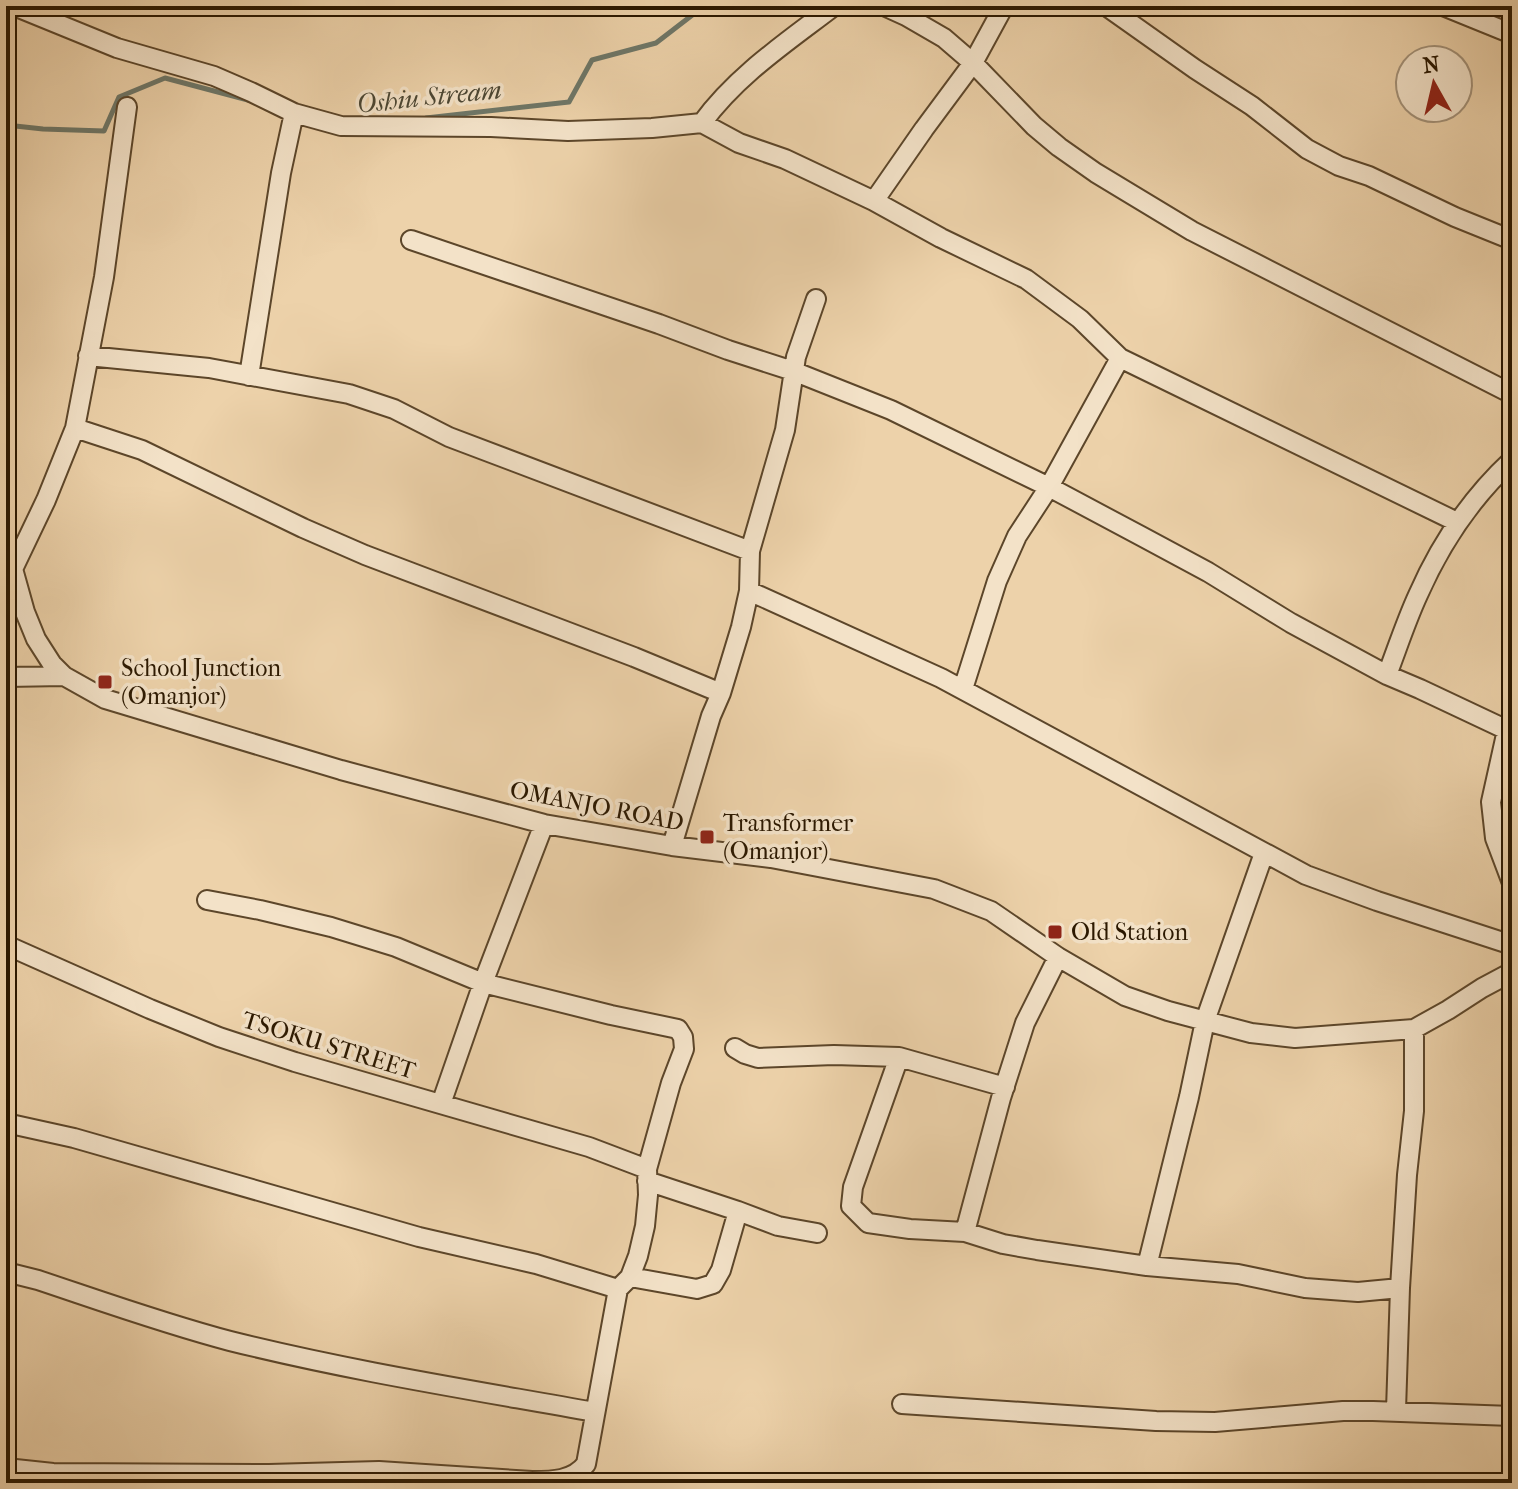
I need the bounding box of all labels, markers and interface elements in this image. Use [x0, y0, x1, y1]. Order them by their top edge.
north arrow [1394, 44, 1474, 124]
text: N [1421, 51, 1442, 79]
water label: Oshiu Stream [355, 74, 503, 120]
place label: School Junction (Omanjor) [121, 654, 281, 710]
marker: School Junction (Omanjor) [96, 673, 114, 691]
street label: OMANJO ROAD [508, 775, 686, 837]
place label: Transformer (Omanjor) [723, 809, 854, 865]
marker: Transformer (Omanjor) [698, 828, 716, 846]
place label: Old Station [1071, 918, 1188, 946]
marker: Old Station [1046, 923, 1064, 941]
street label: TSOKU STREET [239, 1005, 420, 1085]

